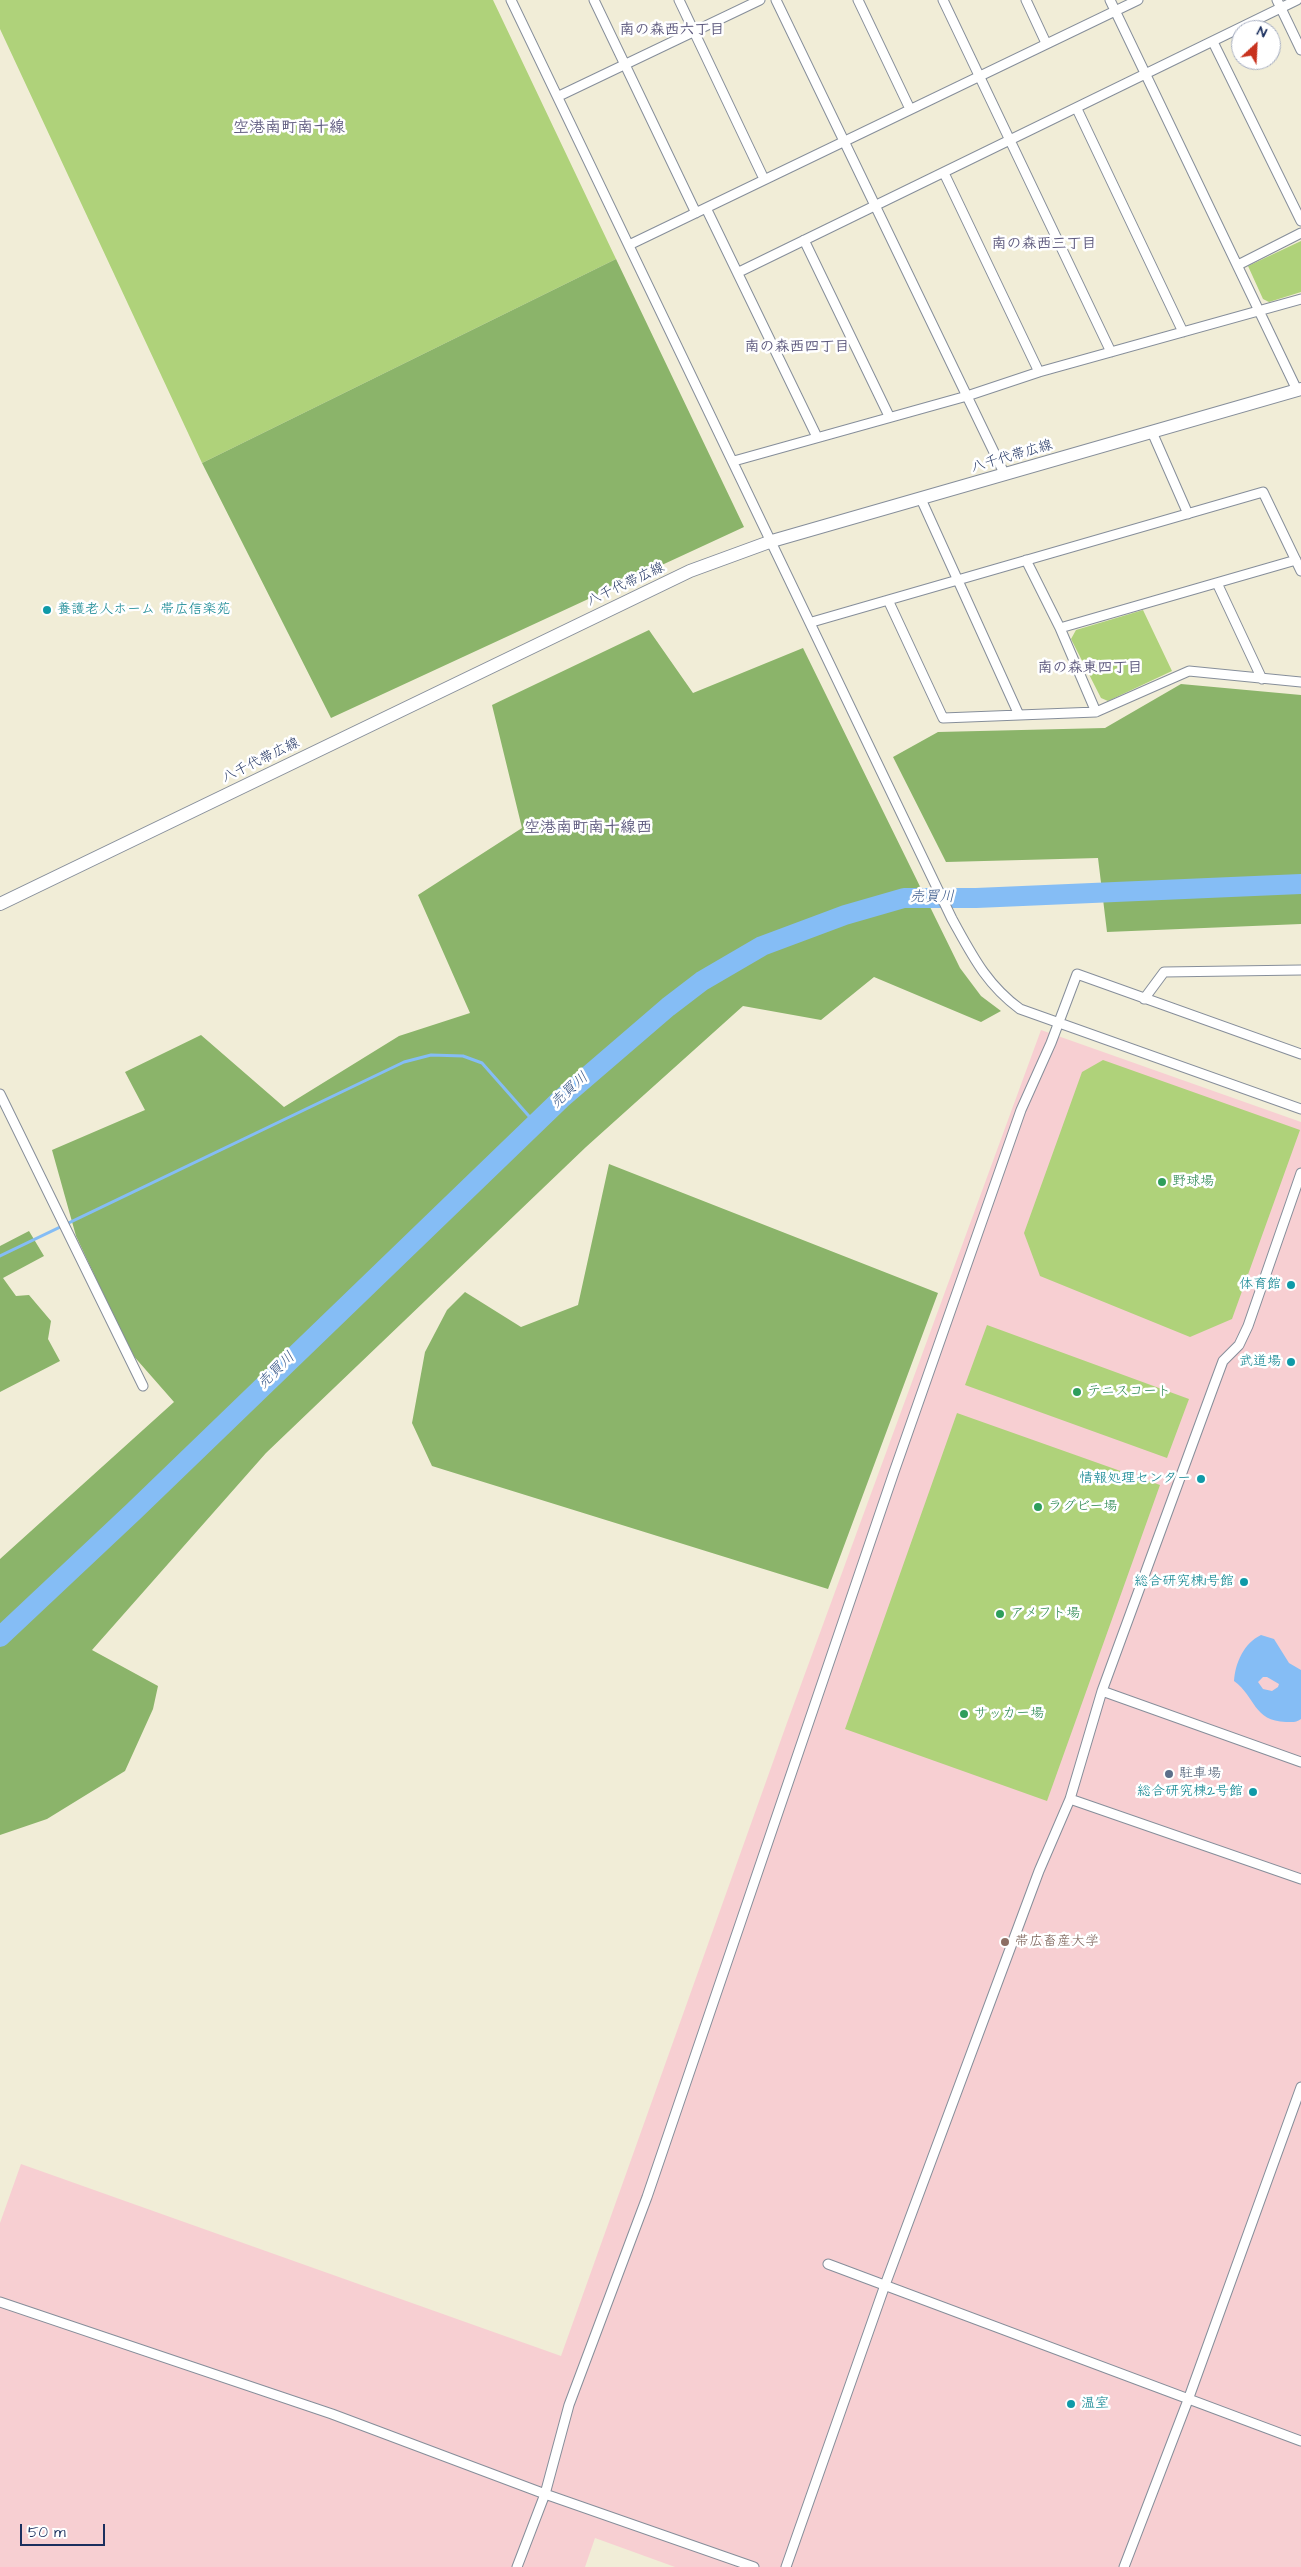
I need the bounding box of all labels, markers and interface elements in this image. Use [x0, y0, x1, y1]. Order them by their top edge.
north arrow [1231, 20, 1281, 70]
text: N [1254, 21, 1270, 43]
district label: 南の森西六丁目 [620, 22, 724, 40]
district label: 空港南町南十線 [233, 119, 345, 139]
district label: 南の森西三丁目 [992, 236, 1096, 254]
district label: 南の森西四丁目 [745, 339, 849, 357]
street label: 八千代帯広線 [969, 437, 1055, 477]
street label: 八千代帯広線 [584, 560, 668, 610]
place label: 養護老人ホーム 帯広信楽苑 [57, 602, 231, 618]
marker: 養護老人ホーム 帯広信楽苑 [41, 604, 53, 616]
district label: 南の森東四丁目 [1038, 660, 1142, 678]
street label: 八千代帯広線 [220, 735, 302, 787]
district label: 空港南町南十線西 [524, 819, 652, 839]
water label: 売買川 [910, 889, 954, 907]
water label: 売買川 [547, 1069, 593, 1113]
place label: 野球場 [1172, 1174, 1214, 1190]
marker: 野球場 [1156, 1176, 1168, 1188]
place label: 体育館 [1239, 1277, 1281, 1293]
marker: 体育館 [1285, 1279, 1297, 1291]
water label: 売買川 [255, 1349, 299, 1393]
place label: 武道場 [1239, 1354, 1281, 1370]
marker: 武道場 [1285, 1356, 1297, 1368]
place label: テニスコート [1087, 1384, 1171, 1400]
marker: テニスコート [1071, 1386, 1083, 1398]
place label: 情報処理センター [1079, 1471, 1191, 1487]
marker: 情報処理センター [1195, 1473, 1207, 1485]
place label: ラグビー場 [1048, 1499, 1117, 1515]
marker: ラグビー場 [1032, 1501, 1044, 1513]
place label: 総合研究棟1号館 [1134, 1574, 1234, 1590]
marker: 総合研究棟1号館 [1238, 1576, 1250, 1588]
place label: アメフト場 [1010, 1606, 1080, 1622]
marker: アメフト場 [994, 1608, 1006, 1620]
place label: サッカー場 [974, 1706, 1044, 1722]
marker: サッカー場 [958, 1708, 970, 1720]
place label: 駐車場 [1179, 1766, 1221, 1782]
marker: 駐車場 [1163, 1768, 1175, 1780]
place label: 総合研究棟2号館 [1137, 1784, 1243, 1800]
marker: 総合研究棟2号館 [1247, 1786, 1259, 1798]
place label: 帯広畜産大学 [1015, 1934, 1099, 1950]
marker: 帯広畜産大学 [999, 1936, 1011, 1948]
place label: 温室 [1081, 2396, 1109, 2412]
marker: 温室 [1065, 2398, 1077, 2410]
scale bar [22, 2514, 108, 2546]
text: 50 m [28, 2522, 66, 2543]

